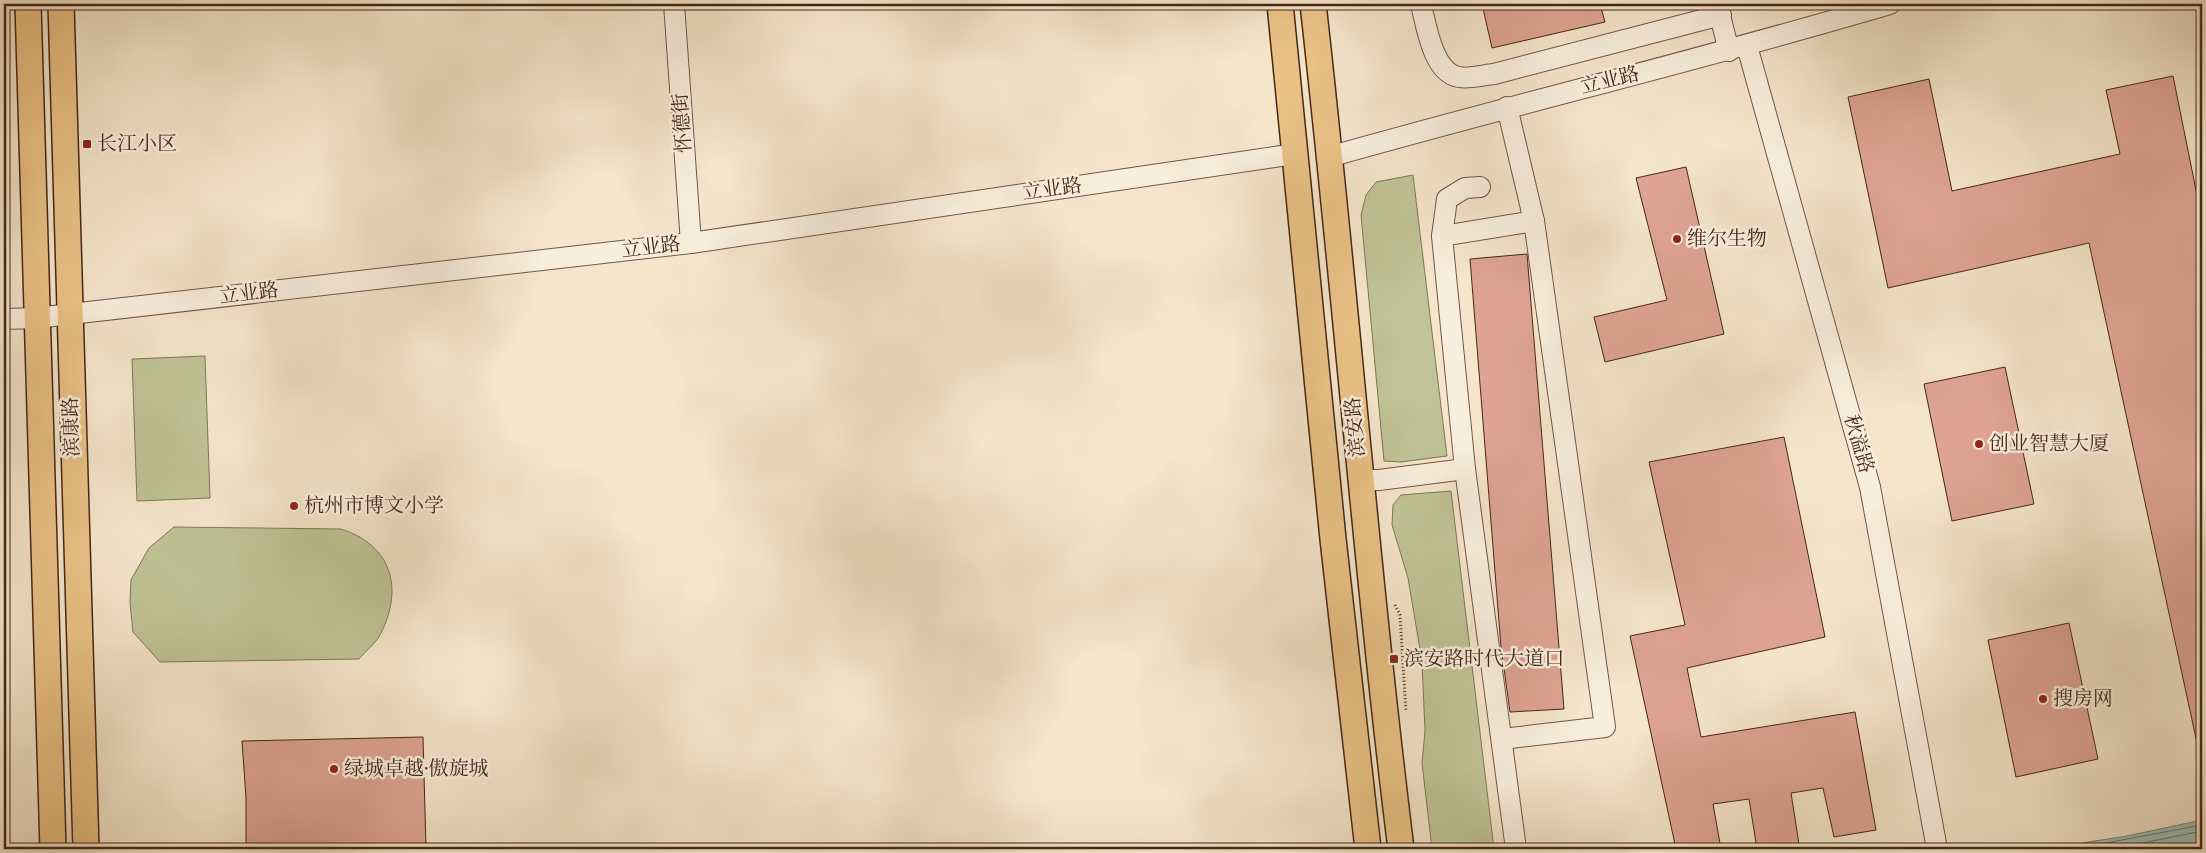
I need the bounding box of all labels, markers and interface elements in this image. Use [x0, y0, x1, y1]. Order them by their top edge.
street label: 立业路 [1578, 62, 1642, 100]
street label: 怀德街 [668, 92, 698, 154]
place label: 长江小区 [97, 132, 177, 157]
marker: 长江小区 [81, 138, 93, 150]
street label: 立业路 [1021, 173, 1083, 207]
place label: 维尔生物 [1687, 227, 1767, 252]
street label: 立业路 [620, 232, 682, 264]
marker: 维尔生物 [1671, 233, 1683, 245]
street label: 立业路 [218, 278, 280, 310]
street label: 滨安路 [1341, 396, 1371, 458]
street label: 滨康路 [58, 397, 86, 457]
street label: 秋溢路 [1838, 412, 1878, 476]
place label: 创业智慧大厦 [1989, 432, 2109, 457]
marker: 创业智慧大厦 [1973, 438, 1985, 450]
place label: 杭州市博文小学 [304, 494, 444, 519]
marker: 杭州市博文小学 [288, 500, 300, 512]
place label: 滨安路时代大道口 [1404, 647, 1564, 672]
marker: 滨安路时代大道口 [1388, 653, 1400, 665]
place label: 搜房网 [2053, 687, 2113, 712]
marker: 搜房网 [2037, 693, 2049, 705]
place label: 绿城卓越·傲旋城 [344, 757, 488, 782]
marker: 绿城卓越·傲旋城 [328, 763, 340, 775]

